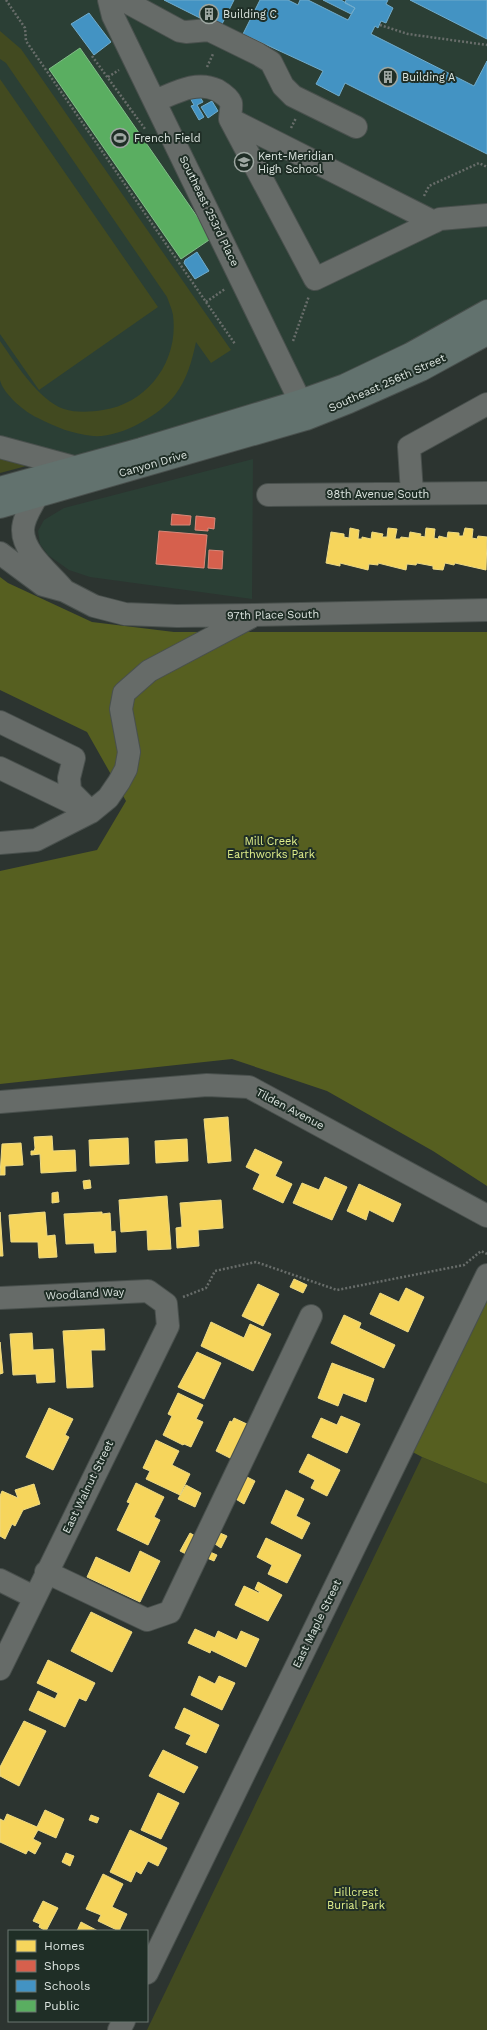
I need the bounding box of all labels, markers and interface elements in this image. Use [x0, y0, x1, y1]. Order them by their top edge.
building icon: Building C [198, 3, 220, 25]
place label: Building C [223, 8, 277, 21]
building icon: Building A [377, 66, 399, 88]
place label: Building A [402, 71, 455, 84]
sports icon: French Field [109, 127, 131, 149]
place label: French Field [134, 132, 201, 145]
place label: Kent-Meridian High School [258, 150, 334, 176]
school or university icon: Kent-Meridian High School [233, 151, 255, 173]
street label: Southeast 253rd Place [177, 154, 241, 268]
street label: Southeast 256th Street [327, 351, 448, 415]
street label: Canyon Drive [117, 448, 189, 480]
street label: 98th Avenue South [327, 488, 429, 501]
street label: 97th Place South [227, 608, 319, 622]
park label: Mill Creek Earthworks Park [227, 835, 315, 861]
street label: Tilden Avenue [254, 1086, 326, 1132]
street label: Woodland Way [45, 1285, 125, 1303]
street label: East Walnut Street [60, 1438, 116, 1536]
street label: East Maple Street [290, 1577, 344, 1670]
park label: Hillcrest Burial Park [327, 1886, 385, 1912]
legend [8, 1930, 148, 2022]
text: Homes [44, 1939, 85, 1953]
text: Shops [44, 1959, 80, 1973]
text: Schools [44, 1979, 90, 1993]
text: Public [44, 1999, 80, 2013]

